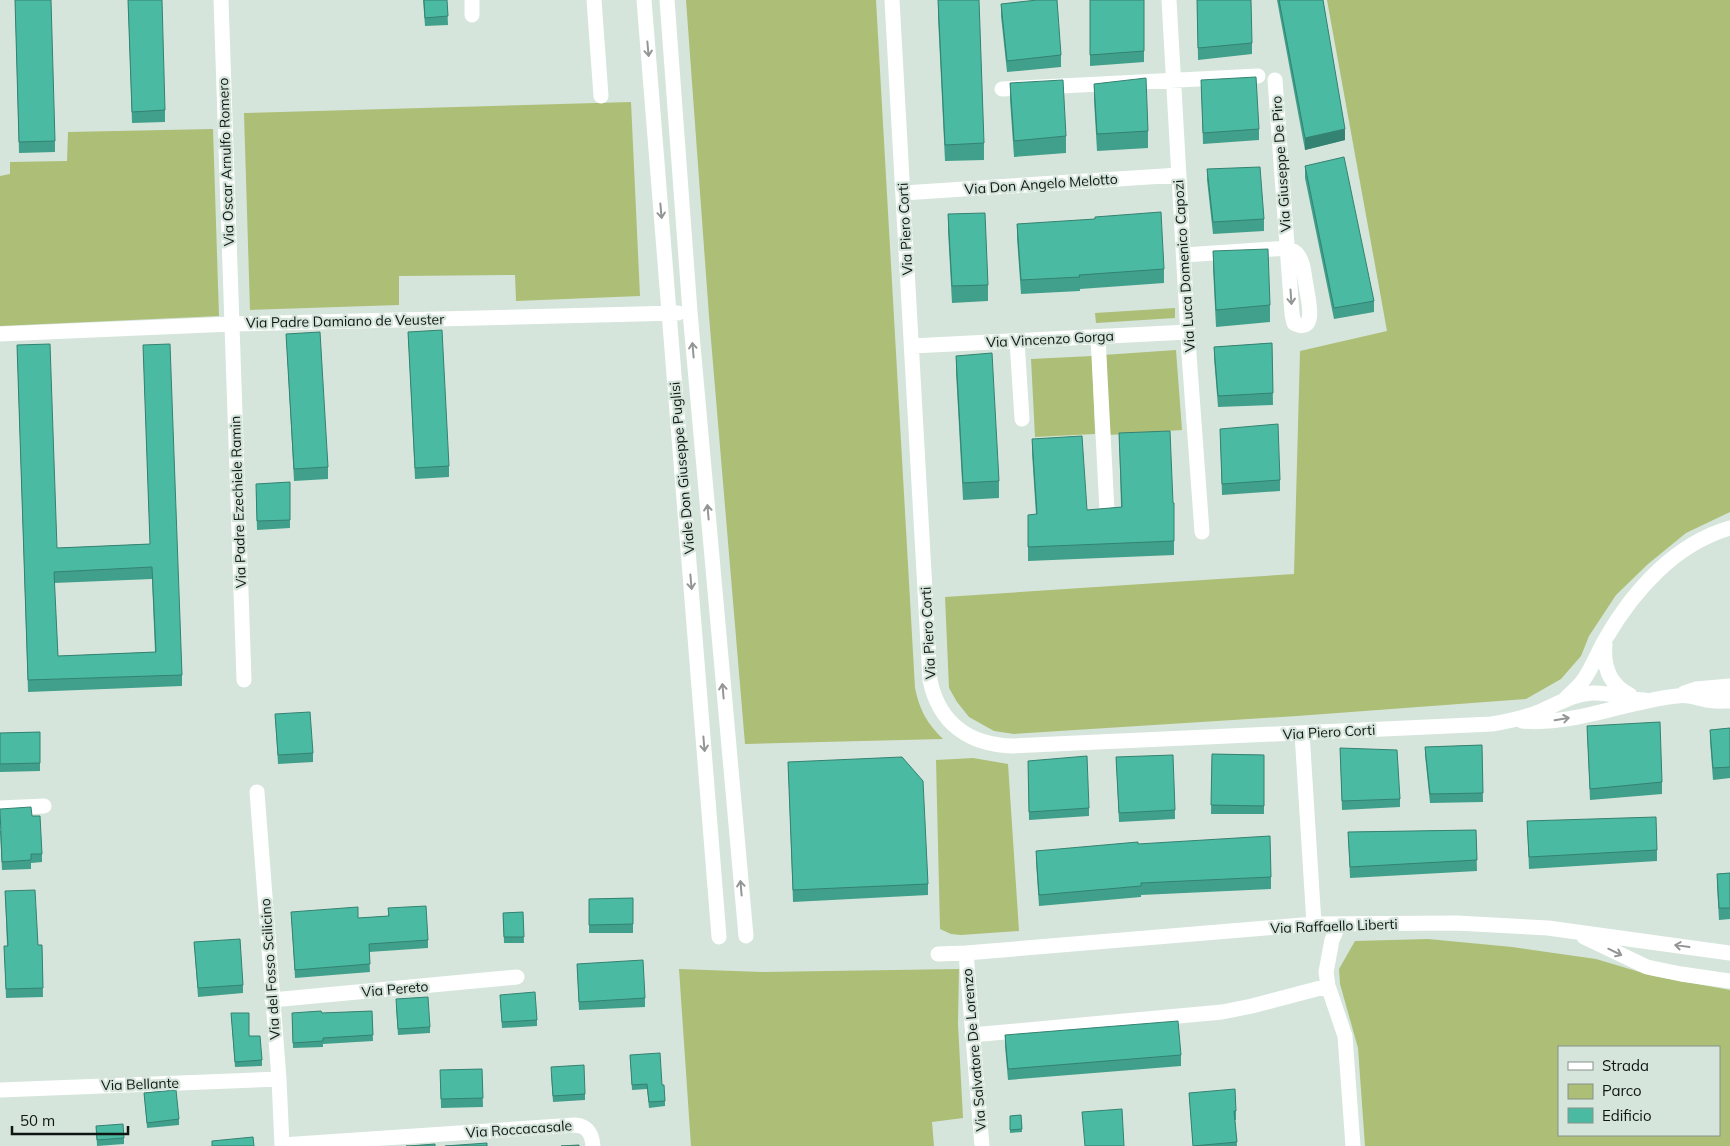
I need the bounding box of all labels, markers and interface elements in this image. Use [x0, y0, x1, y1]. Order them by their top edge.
one-way arrow [643, 40, 652, 56]
street label: Via Oscar Arnulfo Romero [214, 77, 238, 247]
street label: Via Giuseppe De Piro [1267, 95, 1295, 233]
street label: Via Don Angelo Melotto [964, 170, 1118, 198]
street label: Via Luca Domenico Capozi [1169, 179, 1199, 353]
street label: Via Piero Corti [894, 182, 916, 276]
one-way arrow [656, 202, 665, 218]
one-way arrow [1286, 288, 1295, 304]
street label: Via Padre Damiano de Veuster [246, 310, 445, 332]
street label: Via Vincenzo Gorga [986, 327, 1114, 351]
one-way arrow [689, 342, 698, 358]
street label: Viale Don Giuseppe Puglisi [665, 381, 699, 555]
street label: Via Padre Ezechiele Ramin [226, 415, 250, 589]
one-way arrow [703, 504, 712, 520]
one-way arrow [686, 574, 695, 590]
street label: Via Piero Corti [917, 586, 939, 680]
one-way arrow [719, 683, 728, 699]
one-way arrow [1553, 714, 1569, 724]
street label: Via Piero Corti [1282, 721, 1376, 743]
one-way arrow [699, 736, 708, 752]
one-way arrow [736, 880, 746, 896]
street label: Via del Fosso Scilicino [256, 898, 284, 1040]
street label: Via Raffaello Liberti [1270, 915, 1398, 937]
one-way arrow [1674, 941, 1690, 951]
one-way arrow [1607, 948, 1622, 958]
street label: Via Salvatore De Lorenzo [958, 968, 990, 1132]
street label: Via Pereto [361, 977, 429, 1001]
legend [1558, 1046, 1720, 1136]
text: Strada [1602, 1056, 1649, 1075]
street label: Via Bellante [101, 1074, 179, 1094]
text: Parco [1602, 1081, 1642, 1100]
scale bar [12, 1104, 129, 1136]
text: Edificio [1602, 1106, 1652, 1125]
text: 50 m [20, 1111, 55, 1130]
street label: Via Roccacasale [465, 1116, 573, 1142]

